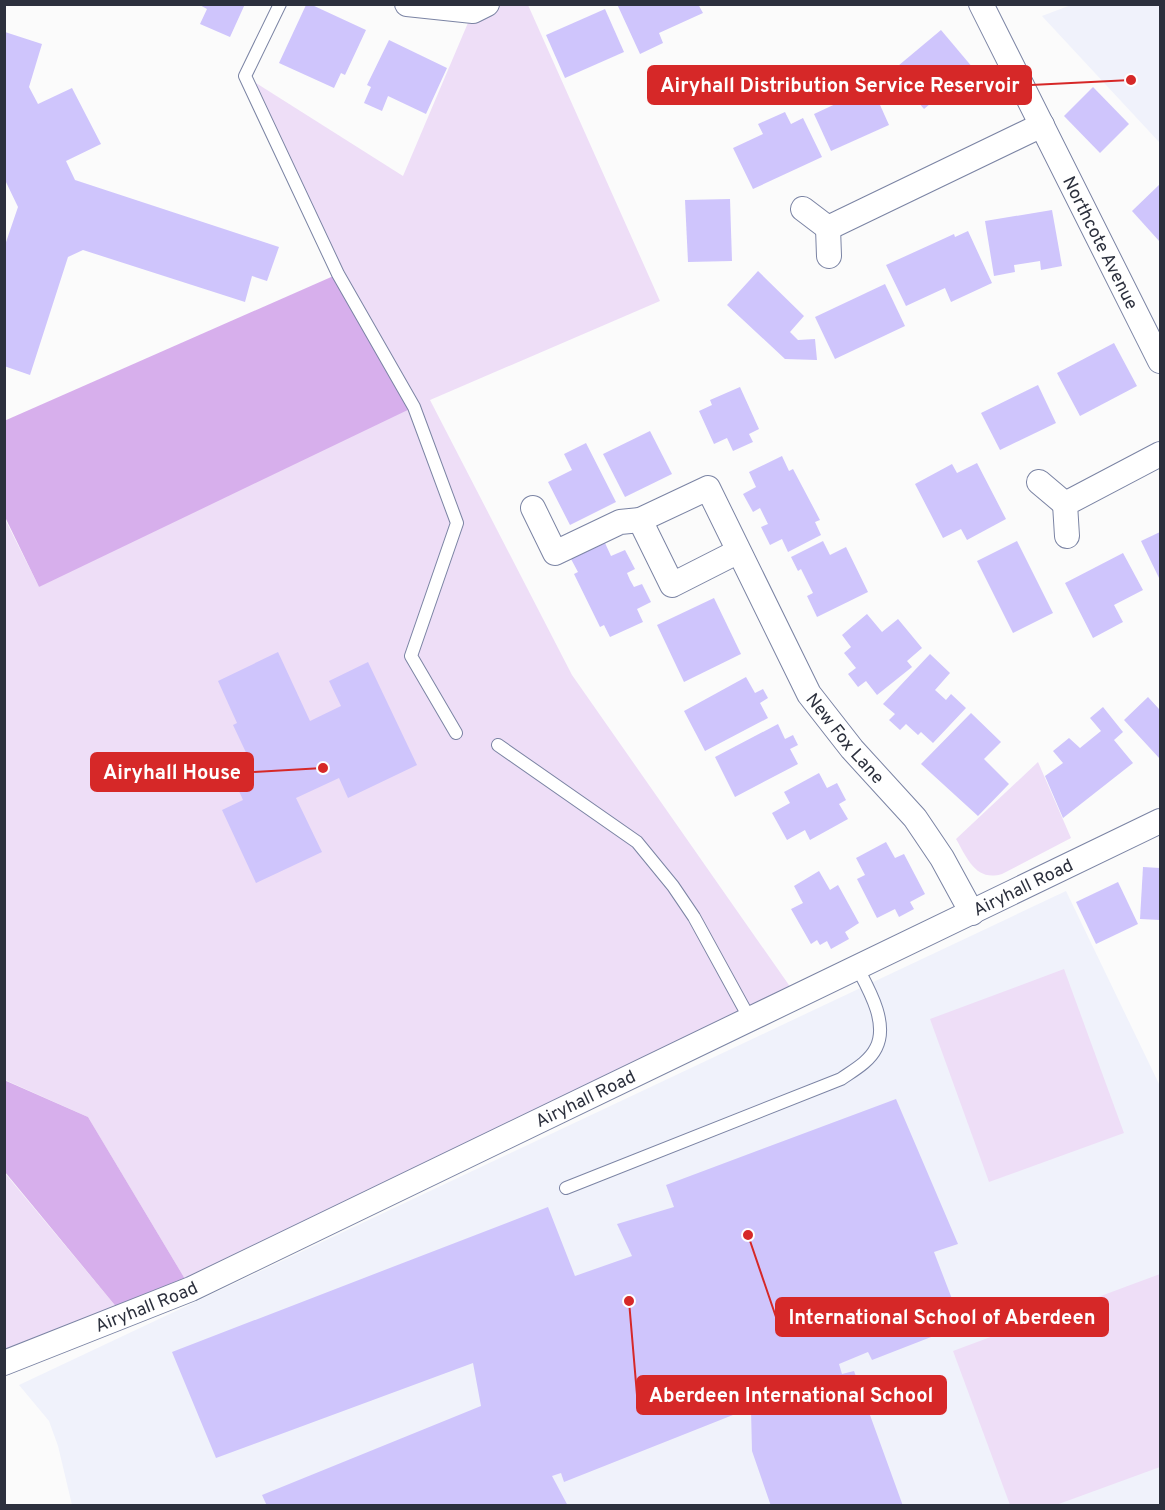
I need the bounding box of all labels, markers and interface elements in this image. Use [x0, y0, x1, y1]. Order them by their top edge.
callout: Airyhall Distribution Service Reservoir [648, 66, 1031, 104]
text: Airyhall Distribution Service Reservoir [660, 74, 1020, 100]
street label: Northcote Avenue [1056, 173, 1142, 314]
street label: New Fox Lane [800, 689, 888, 790]
callout: Airyhall House [91, 753, 253, 791]
text: Airyhall House [103, 761, 241, 787]
street label: Airyhall Road [970, 855, 1077, 923]
street label: Airyhall Road [532, 1066, 640, 1134]
street label: Airyhall Road [92, 1277, 202, 1339]
callout: International School of Aberdeen [776, 1298, 1108, 1336]
text: International School of Aberdeen [788, 1306, 1096, 1332]
callout: Aberdeen International School [637, 1376, 946, 1414]
text: Aberdeen International School [649, 1384, 933, 1410]

